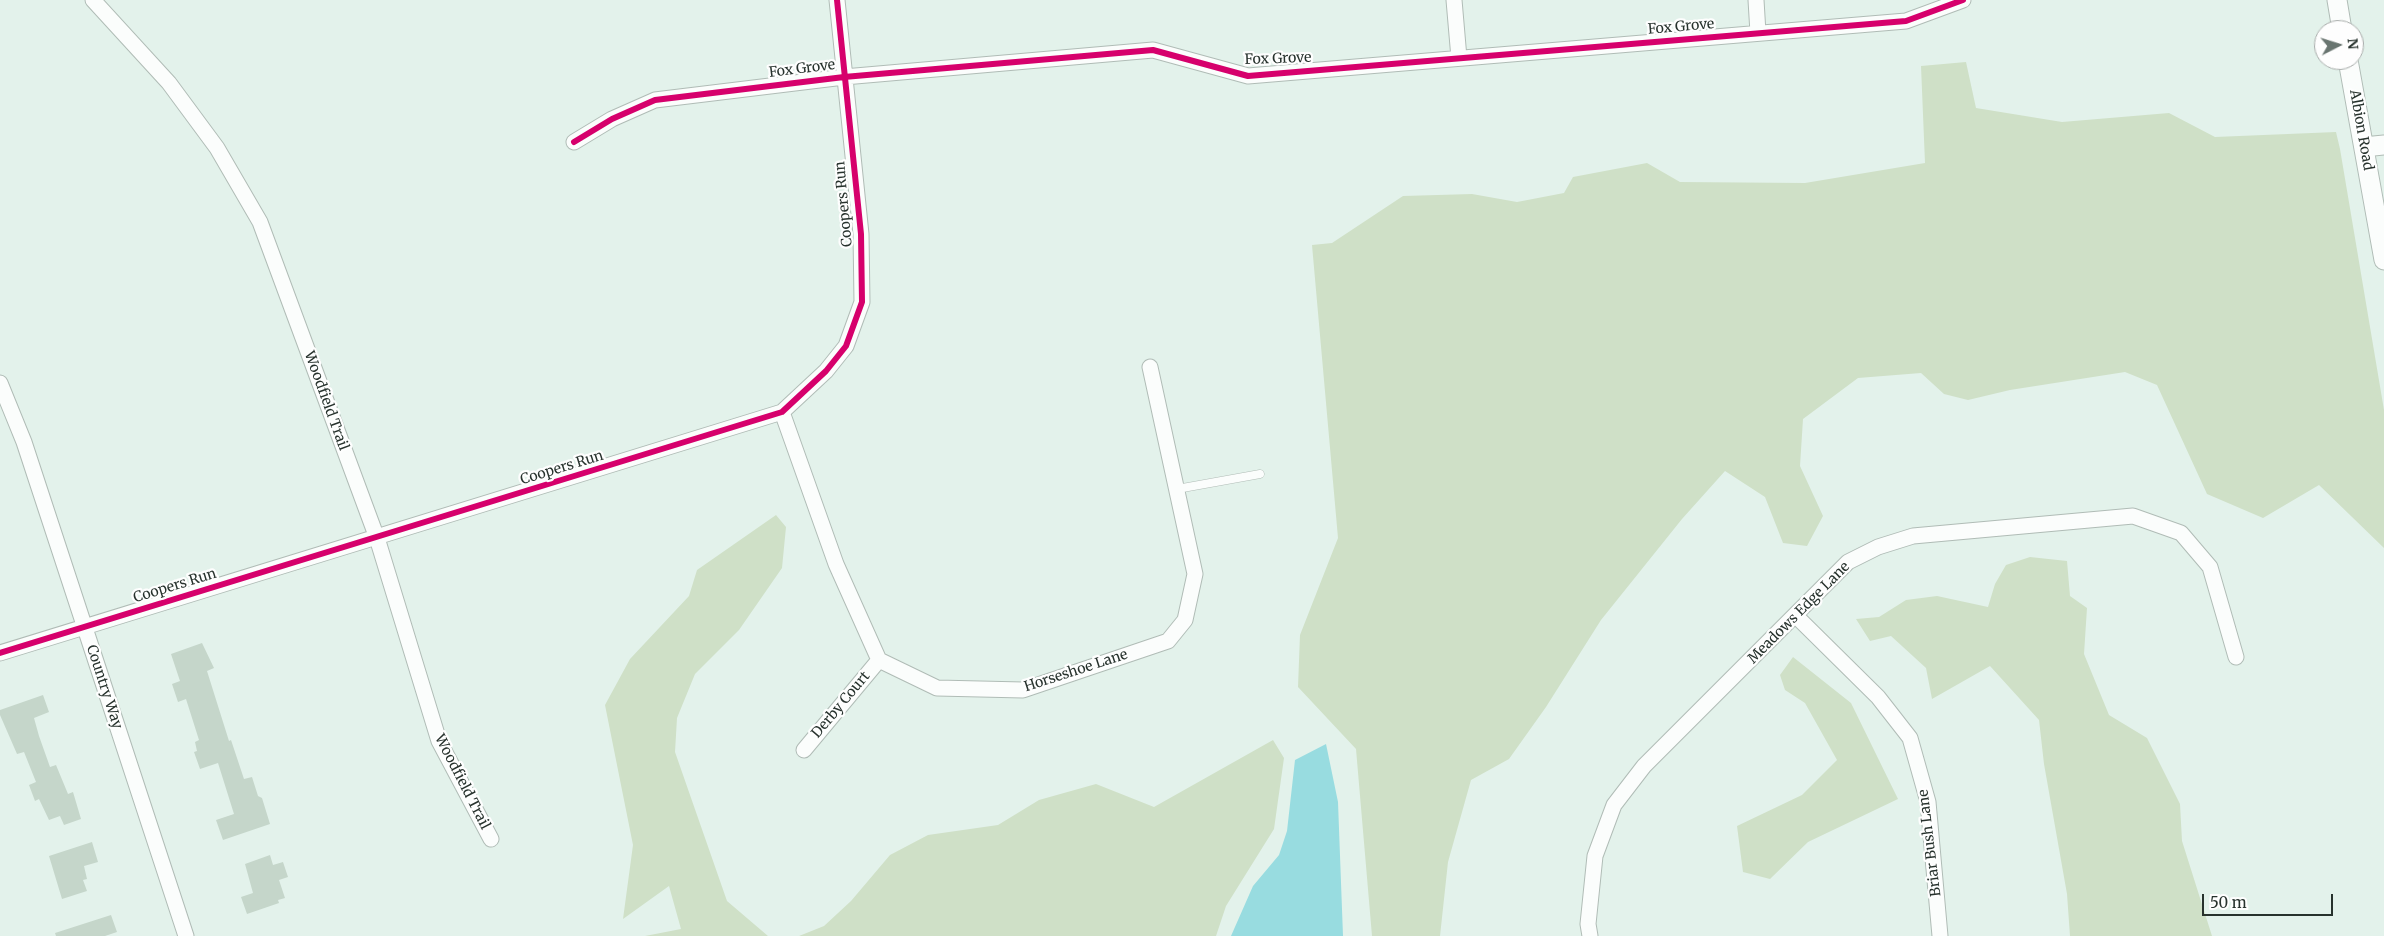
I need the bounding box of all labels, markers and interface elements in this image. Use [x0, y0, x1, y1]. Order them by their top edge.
street label: Fox Grove [1647, 16, 1715, 38]
north arrow [2314, 20, 2364, 70]
text: N [2343, 37, 2362, 50]
street label: Fox Grove [1244, 49, 1312, 69]
street label: Fox Grove [768, 57, 836, 81]
street label: Albion Road [2346, 88, 2376, 172]
street label: Coopers Run [832, 161, 856, 247]
street label: Woodfield Trail [300, 349, 352, 453]
street label: Coopers Run [518, 447, 606, 489]
street label: Meadows Edge Lane [1745, 559, 1853, 667]
street label: Coopers Run [131, 565, 219, 607]
street label: Country Way [83, 643, 125, 731]
street label: Horseshoe Lane [1022, 646, 1130, 696]
street label: Derby Court [808, 668, 874, 742]
street label: Woodfield Trail [431, 732, 493, 832]
street label: Briar Bush Lane [1915, 788, 1945, 898]
scale bar [2204, 884, 2335, 916]
text: 50 m [2210, 893, 2247, 912]

